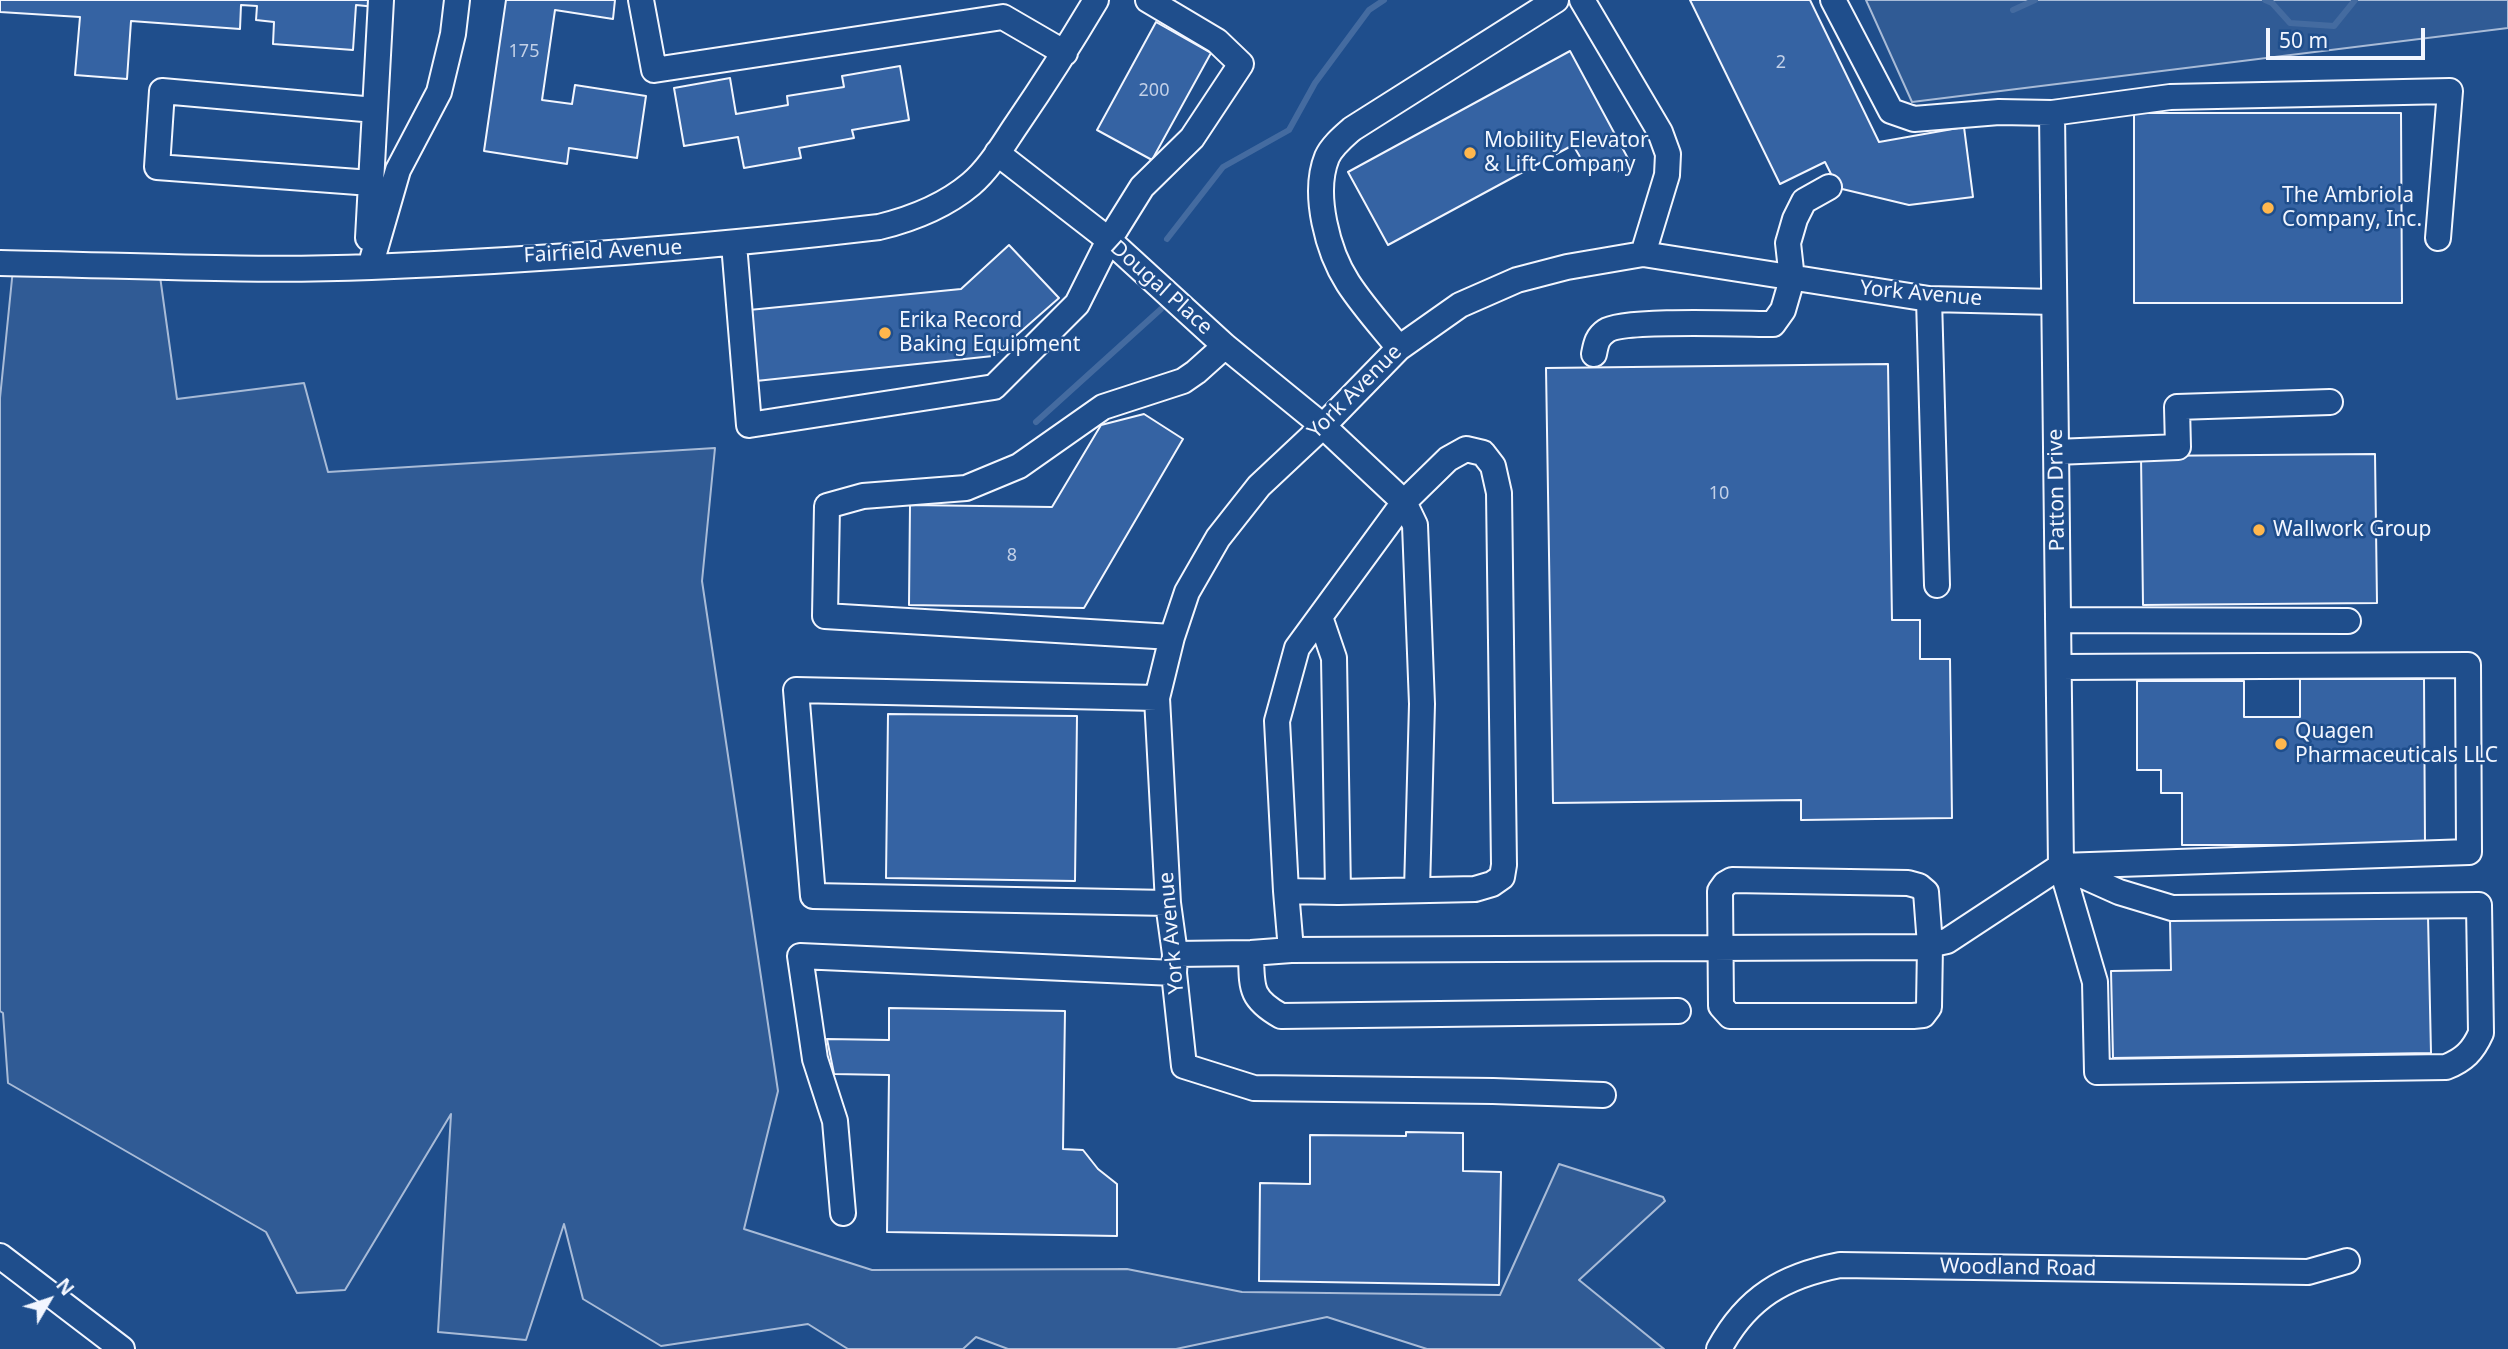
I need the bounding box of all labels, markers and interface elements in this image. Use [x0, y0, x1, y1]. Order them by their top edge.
scale bar [2270, 14, 2429, 58]
text: 50 m [2279, 26, 2328, 54]
house number: 175 [509, 41, 539, 63]
house number: 2 [1776, 52, 1786, 74]
house number: 200 [1139, 80, 1169, 102]
place label: Mobility Elevator & Lift Company [1484, 128, 1649, 178]
marker: Mobility Elevator & Lift Company [1462, 145, 1478, 161]
place label: The Ambriola Company, Inc. [2282, 183, 2422, 233]
marker: The Ambriola Company, Inc. [2260, 200, 2276, 216]
street label: Fairfield Avenue [523, 235, 683, 269]
street label: Dougal Place [1105, 236, 1217, 340]
street label: York Avenue [1859, 276, 1983, 312]
place label: Erika Record Baking Equipment [899, 308, 1080, 358]
marker: Erika Record Baking Equipment [877, 325, 893, 341]
street label: York Avenue [1303, 340, 1407, 444]
street label: Patton Drive [2043, 428, 2071, 552]
house number: 10 [1709, 483, 1729, 505]
place label: Wallwork Group [2273, 517, 2431, 543]
marker: Wallwork Group [2251, 522, 2267, 538]
house number: 8 [1007, 545, 1017, 567]
place label: Quagen Pharmaceuticals LLC [2295, 719, 2498, 769]
marker: Quagen Pharmaceuticals LLC [2273, 736, 2289, 752]
street label: York Avenue [1154, 871, 1190, 995]
street label: Woodland Road [1940, 1254, 2096, 1282]
north arrow [14, 1265, 84, 1335]
text: N [50, 1273, 80, 1301]

